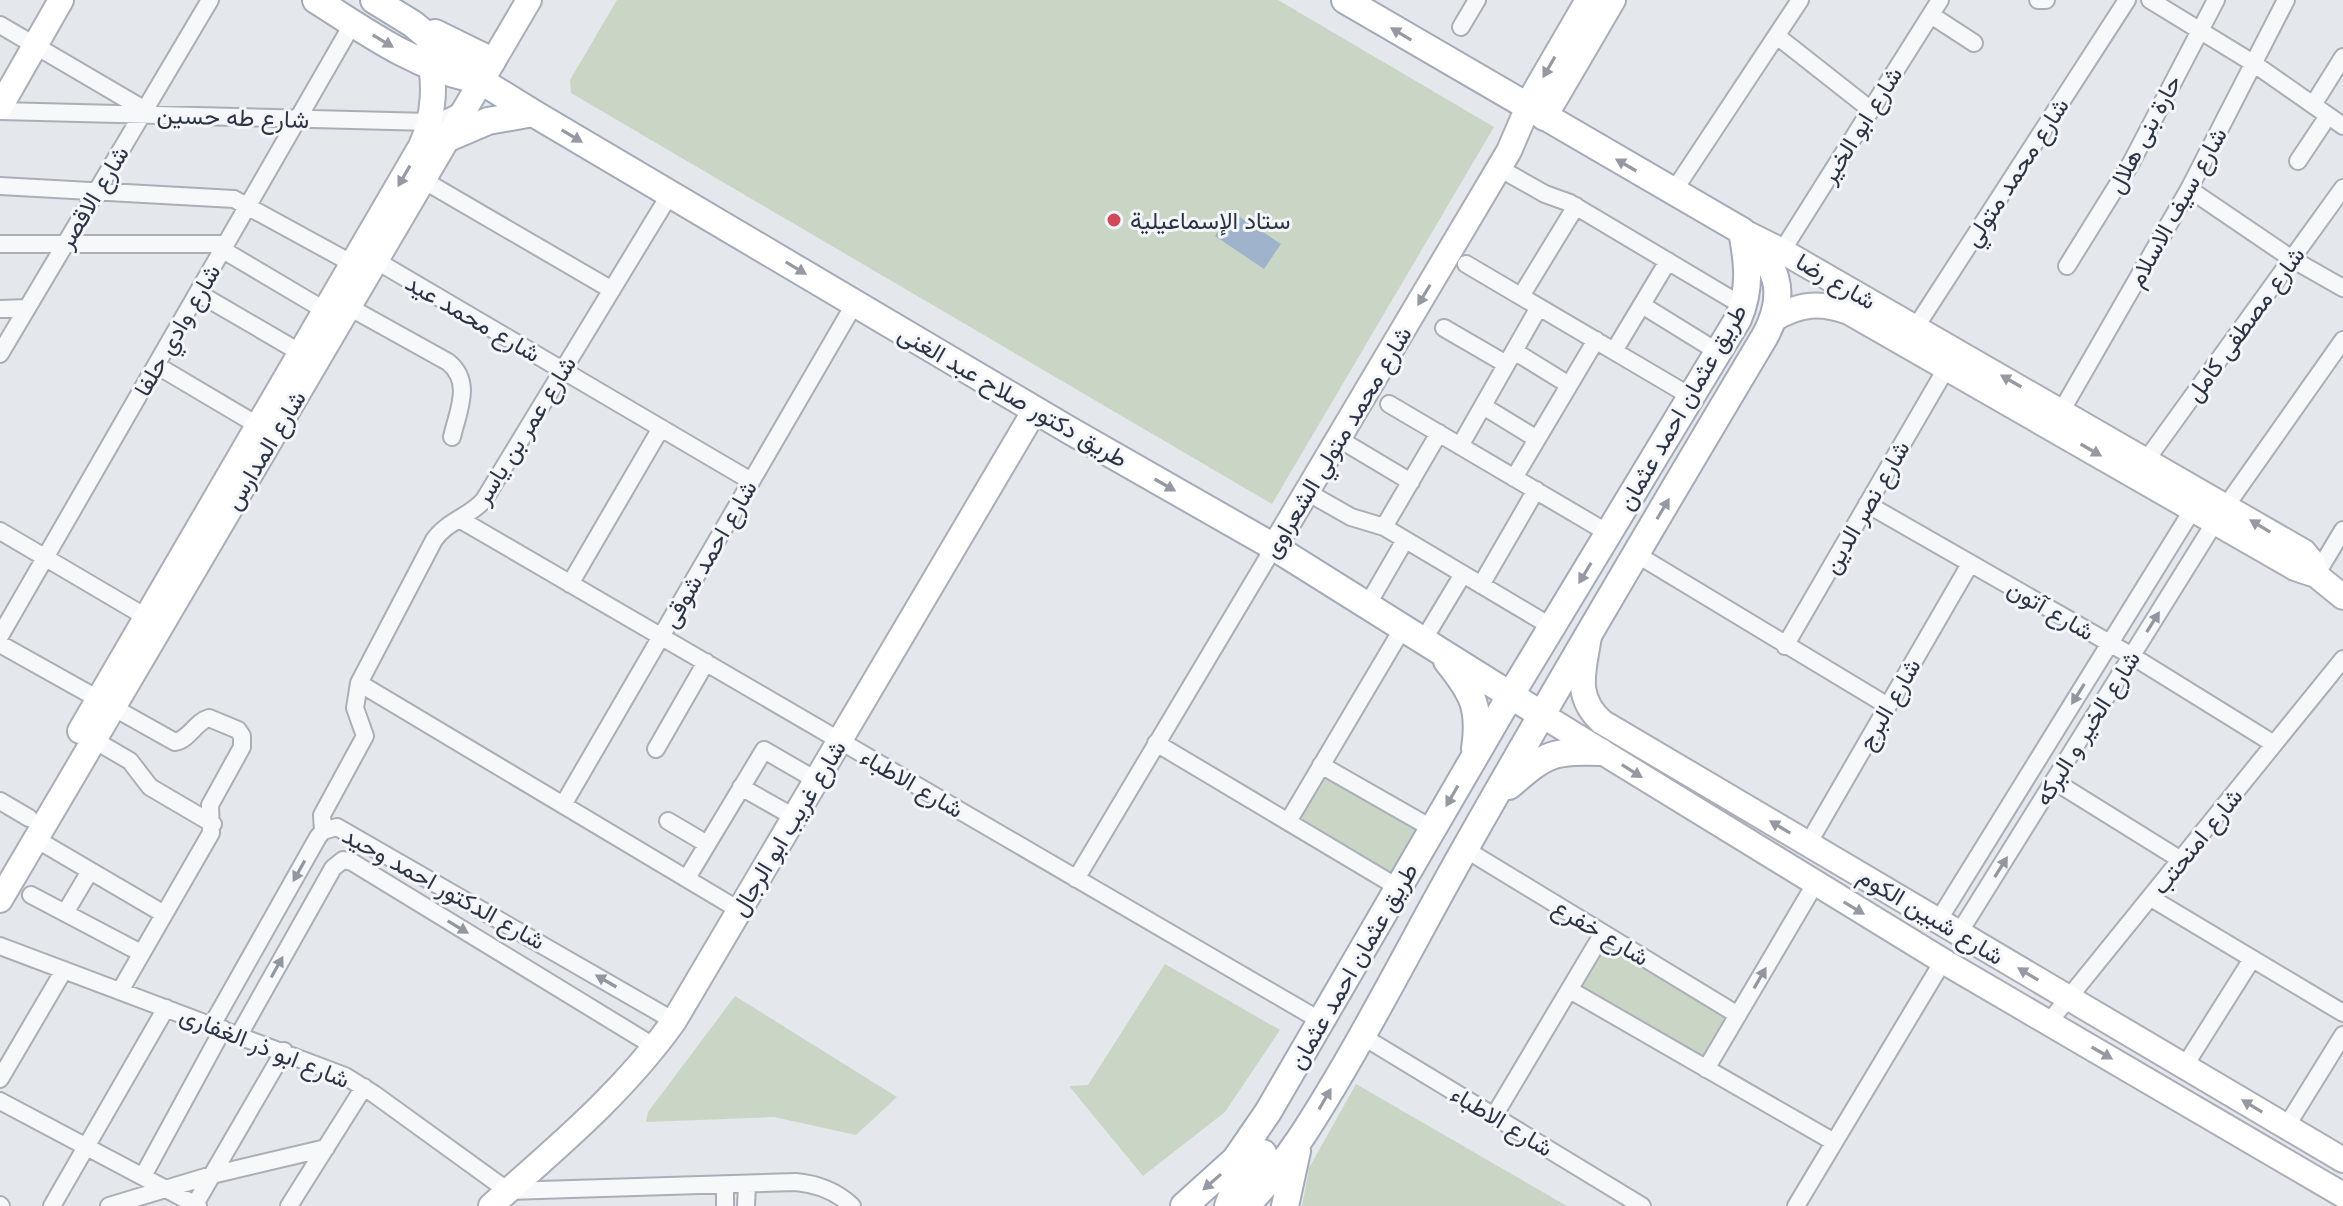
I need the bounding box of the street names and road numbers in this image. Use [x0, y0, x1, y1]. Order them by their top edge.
street label: شارع ابو الخير [1811, 60, 1910, 191]
street label: حارة بنى هلال [2099, 69, 2189, 199]
street label: شارع محمد متولي [1956, 91, 2079, 254]
street label: شارع طه حسين [156, 98, 310, 136]
street label: شارع سيف الاسلام [2119, 121, 2235, 293]
street label: شارع الاقصر [49, 139, 137, 256]
street label: شارع مصطفى كامل [2178, 240, 2312, 408]
street label: شارع رضا [1790, 245, 1882, 317]
street label: شارع وادي حلفا [126, 258, 231, 404]
street label: شارع محمد عيد [399, 266, 547, 370]
street label: طريق عثمان احمد عثمان [1609, 298, 1755, 516]
street label: طريق دكتور صلاح عبد الغنى [892, 317, 1134, 475]
street label: شارع محمد متولي الشعراوى [1255, 320, 1422, 566]
street label: شارع عمر بن ياسر [466, 349, 584, 511]
street label: شارع المدارس [216, 384, 314, 516]
street label: شارع نصر الدين [1815, 434, 1917, 580]
street label: شارع احمد شوقى [653, 474, 765, 634]
street label: شارع آتون [2001, 572, 2101, 648]
street label: شارع الخير و البركه [2026, 644, 2148, 812]
street label: شارع البرج [1850, 652, 1928, 756]
street label: شارع غريب ابو الرجال [722, 734, 854, 922]
street label: شارع الاطباء [854, 740, 970, 826]
street label: شارع امنحتب [2144, 781, 2250, 901]
street label: شارع الدكتور احمد وحيد [337, 819, 551, 957]
street label: طريق عثمان احمد عثمان [1280, 857, 1426, 1075]
street label: شارع شبين الكوم [1852, 859, 2010, 973]
street label: شارع خفرع [1547, 890, 1655, 974]
street label: شارع ابو ذر الغفارى [175, 998, 355, 1096]
street label: شارع الاطباء [1445, 1078, 1559, 1164]

